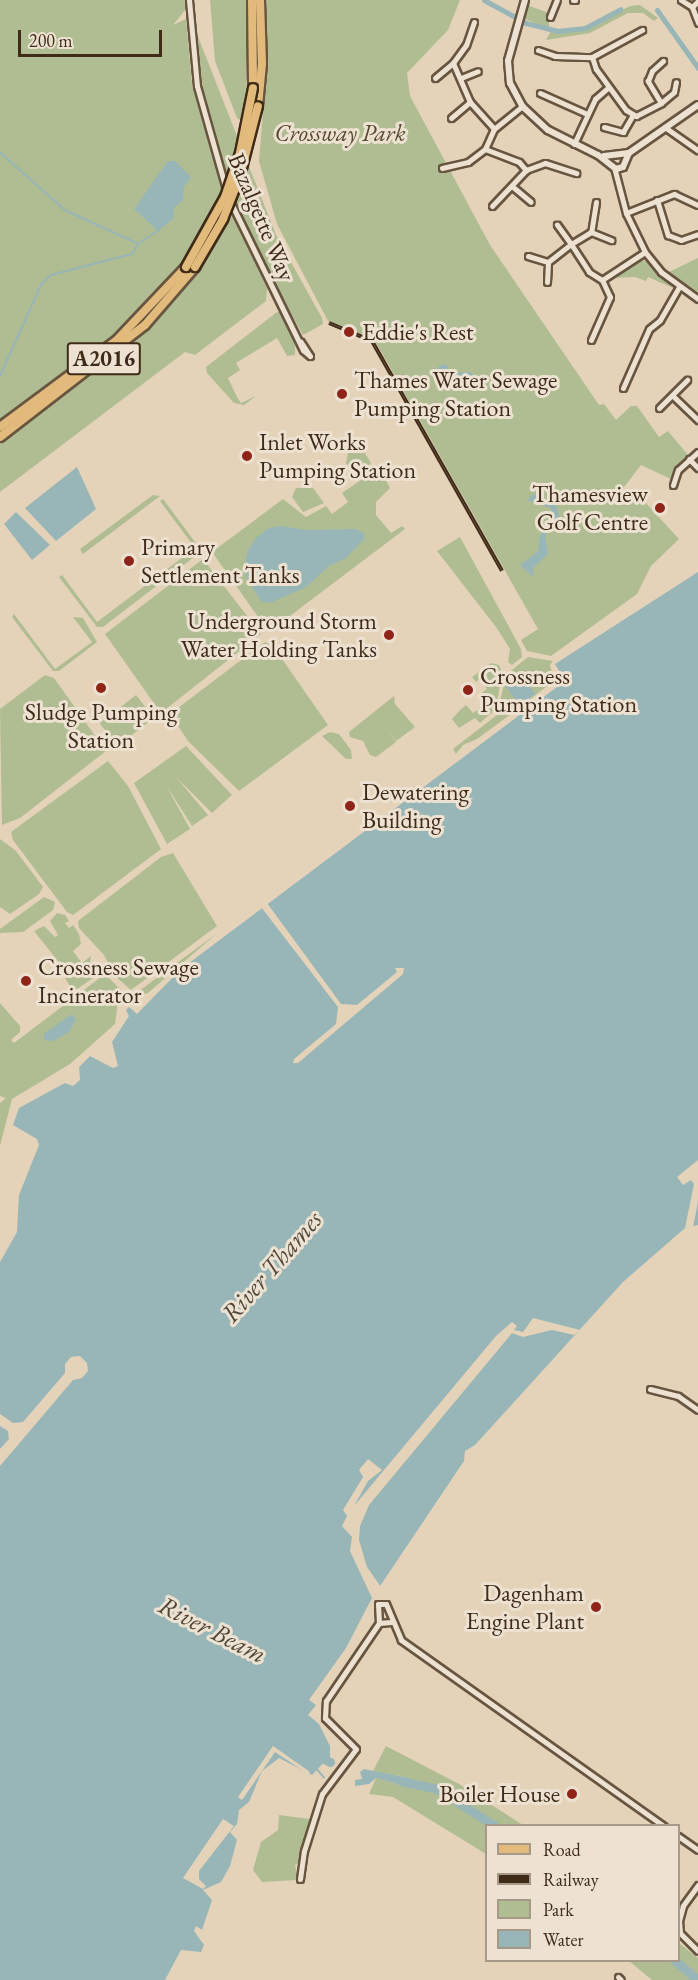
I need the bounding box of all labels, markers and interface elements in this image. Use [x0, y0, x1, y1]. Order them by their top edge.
scale bar [21, 18, 165, 56]
text: 200 m [29, 29, 73, 52]
park label: Crossway Park [274, 119, 406, 147]
street label: Bazalgette Way [222, 149, 302, 285]
place label: Eddie's Rest [362, 318, 474, 346]
marker: Eddie's Rest [340, 323, 358, 341]
road number: A2016 [66, 340, 142, 378]
place label: Thames Water Sewage Pumping Station [354, 366, 557, 422]
marker: Thames Water Sewage Pumping Station [335, 387, 349, 401]
place label: Inlet Works Pumping Station [259, 428, 416, 484]
marker: Inlet Works Pumping Station [240, 449, 254, 463]
place label: Thamesview Golf Centre [532, 480, 648, 536]
marker: Thamesview Golf Centre [653, 501, 667, 515]
place label: Primary Settlement Tanks [141, 533, 300, 589]
marker: Primary Settlement Tanks [122, 554, 136, 568]
place label: Underground Storm Water Holding Tanks [181, 607, 377, 663]
marker: Underground Storm Water Holding Tanks [382, 628, 396, 642]
place label: Crossness Pumping Station [480, 662, 637, 718]
marker: Sludge Pumping Station [94, 681, 108, 695]
marker: Crossness Pumping Station [461, 683, 475, 697]
place label: Sludge Pumping Station [25, 698, 177, 754]
place label: Dewatering Building [362, 778, 469, 834]
marker: Dewatering Building [343, 799, 357, 813]
place label: Crossness Sewage Incinerator [38, 953, 199, 1009]
marker: Crossness Sewage Incinerator [19, 974, 33, 988]
water label: River Thames [215, 1205, 329, 1329]
place label: Dagenham Engine Plant [466, 1579, 584, 1635]
water label: River Beam [153, 1590, 271, 1670]
marker: Dagenham Engine Plant [589, 1600, 603, 1614]
place label: Boiler House [439, 1780, 560, 1808]
marker: Boiler House [565, 1787, 579, 1801]
legend [485, 1824, 680, 1962]
text: Road [543, 1838, 581, 1861]
text: Railway [543, 1868, 599, 1891]
text: Park [543, 1898, 574, 1921]
text: Water [543, 1928, 584, 1951]

